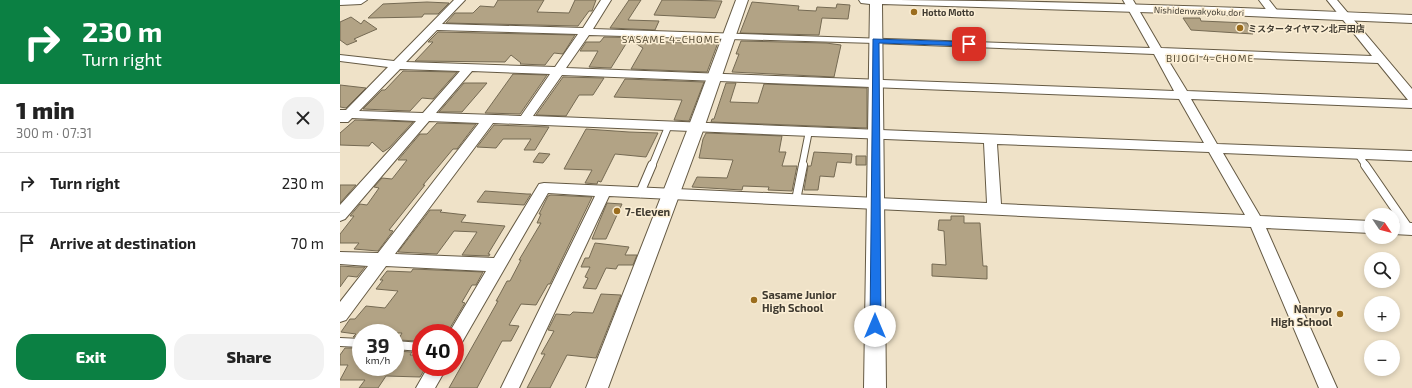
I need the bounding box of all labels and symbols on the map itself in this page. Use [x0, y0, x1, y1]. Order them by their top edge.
street label: Nishidenwakyoku dori [1154, 4, 1244, 18]
marker: Hotto Motto [909, 7, 919, 17]
place label: Hotto Motto [922, 7, 974, 18]
marker: ミスタータイヤマン北戸田店 [1235, 23, 1245, 33]
place label: ミスタータイヤマン北戸田店 [1248, 23, 1365, 34]
pin [952, 27, 986, 61]
district label: SASAME 4-CHOME [622, 33, 720, 45]
district label: BIJOGI 4-CHOME [1166, 52, 1254, 64]
place label: 7-Eleven [625, 205, 670, 218]
marker: 7-Eleven [612, 206, 622, 216]
north arrow [1364, 208, 1400, 244]
place label: Sasame Junior High School [762, 288, 837, 314]
marker: Sasame Junior High School [749, 295, 759, 305]
place label: Nanryo High School [1271, 302, 1333, 328]
position arrow [854, 305, 896, 347]
marker: Nanryo High School [1335, 309, 1345, 319]
speed limit sign: 40 [412, 324, 464, 376]

